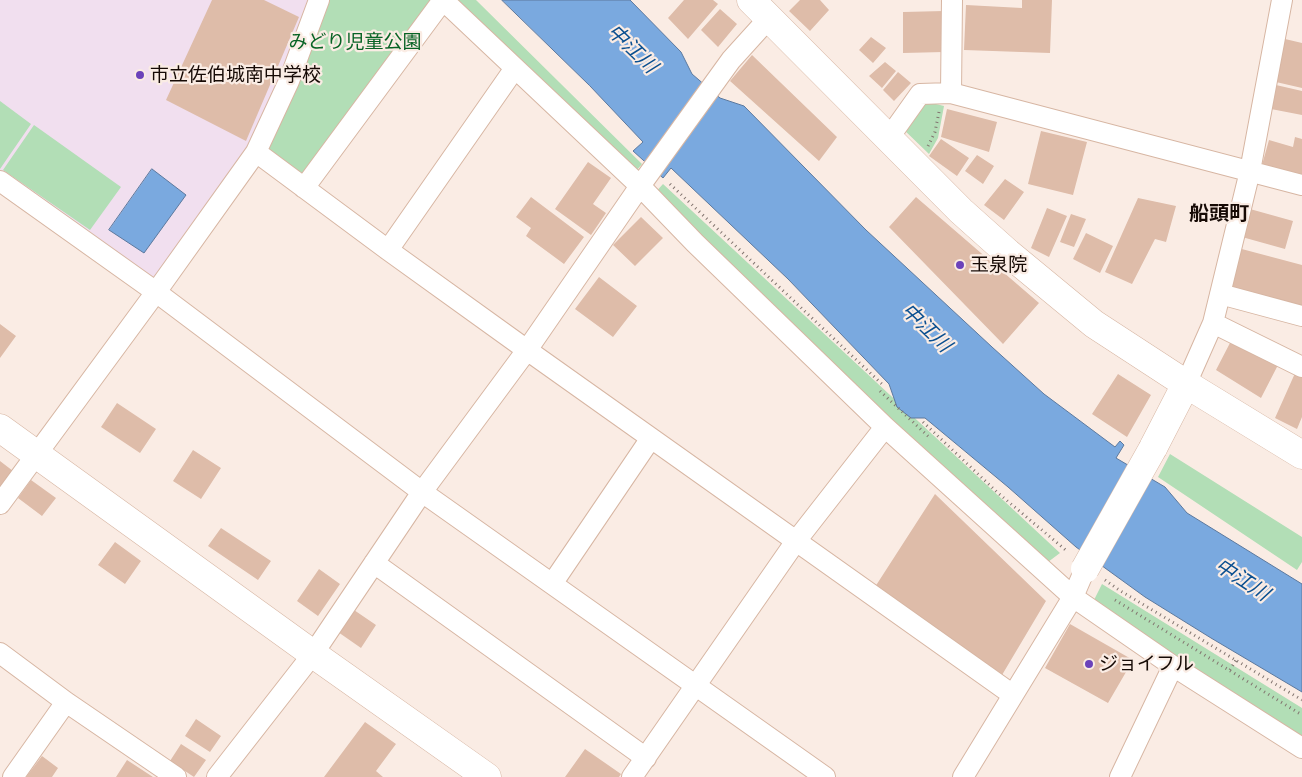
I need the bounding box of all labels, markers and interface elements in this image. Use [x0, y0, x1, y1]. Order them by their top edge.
water label: 中江川 [602, 20, 662, 78]
park label: みどり児童公園 [289, 31, 421, 53]
place label: 市立佐伯城南中学校 [150, 64, 321, 86]
marker: 市立佐伯城南中学校 [134, 69, 146, 81]
district label: 船頭町 [1189, 202, 1249, 226]
place label: 玉泉院 [970, 254, 1027, 276]
marker: 玉泉院 [954, 259, 966, 271]
water label: 中江川 [896, 299, 956, 357]
water label: 中江川 [1210, 554, 1274, 606]
place label: ジョイフル [1099, 653, 1194, 675]
marker: ジョイフル [1083, 658, 1095, 670]

